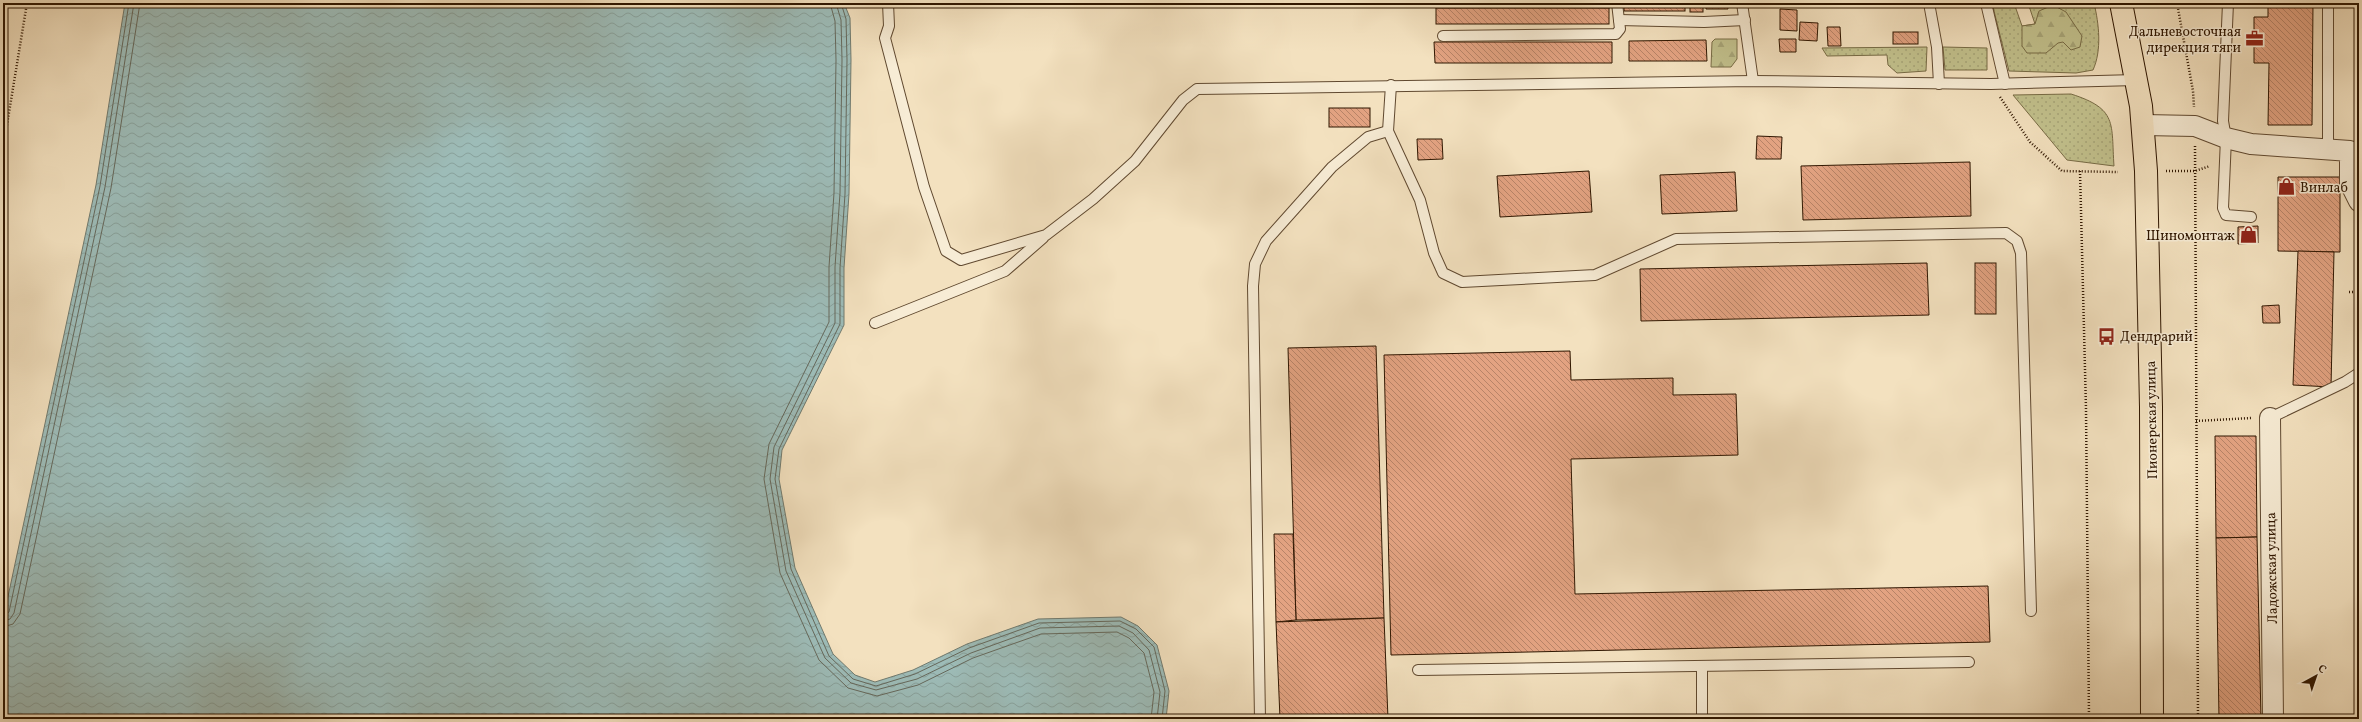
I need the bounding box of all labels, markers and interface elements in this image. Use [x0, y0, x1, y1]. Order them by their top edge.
place label: Дальневосточная дирекция тяги [2129, 23, 2241, 58]
office icon: Дальневосточная дирекция тяги [2244, 29, 2264, 49]
shop icon: Винлаб [2277, 177, 2297, 197]
place label: Винлаб [2300, 179, 2348, 198]
shop icon: Шиномонтаж [2238, 225, 2258, 245]
place label: Шиномонтаж [2146, 227, 2235, 246]
bus stop icon: Дендрарий [2097, 326, 2117, 346]
place label: Дендрарий [2120, 328, 2193, 347]
street label: Пионерская улица [2142, 360, 2163, 480]
street label: Ладожская улица [2262, 512, 2283, 624]
north arrow [2296, 656, 2336, 696]
text: С [2314, 661, 2329, 678]

